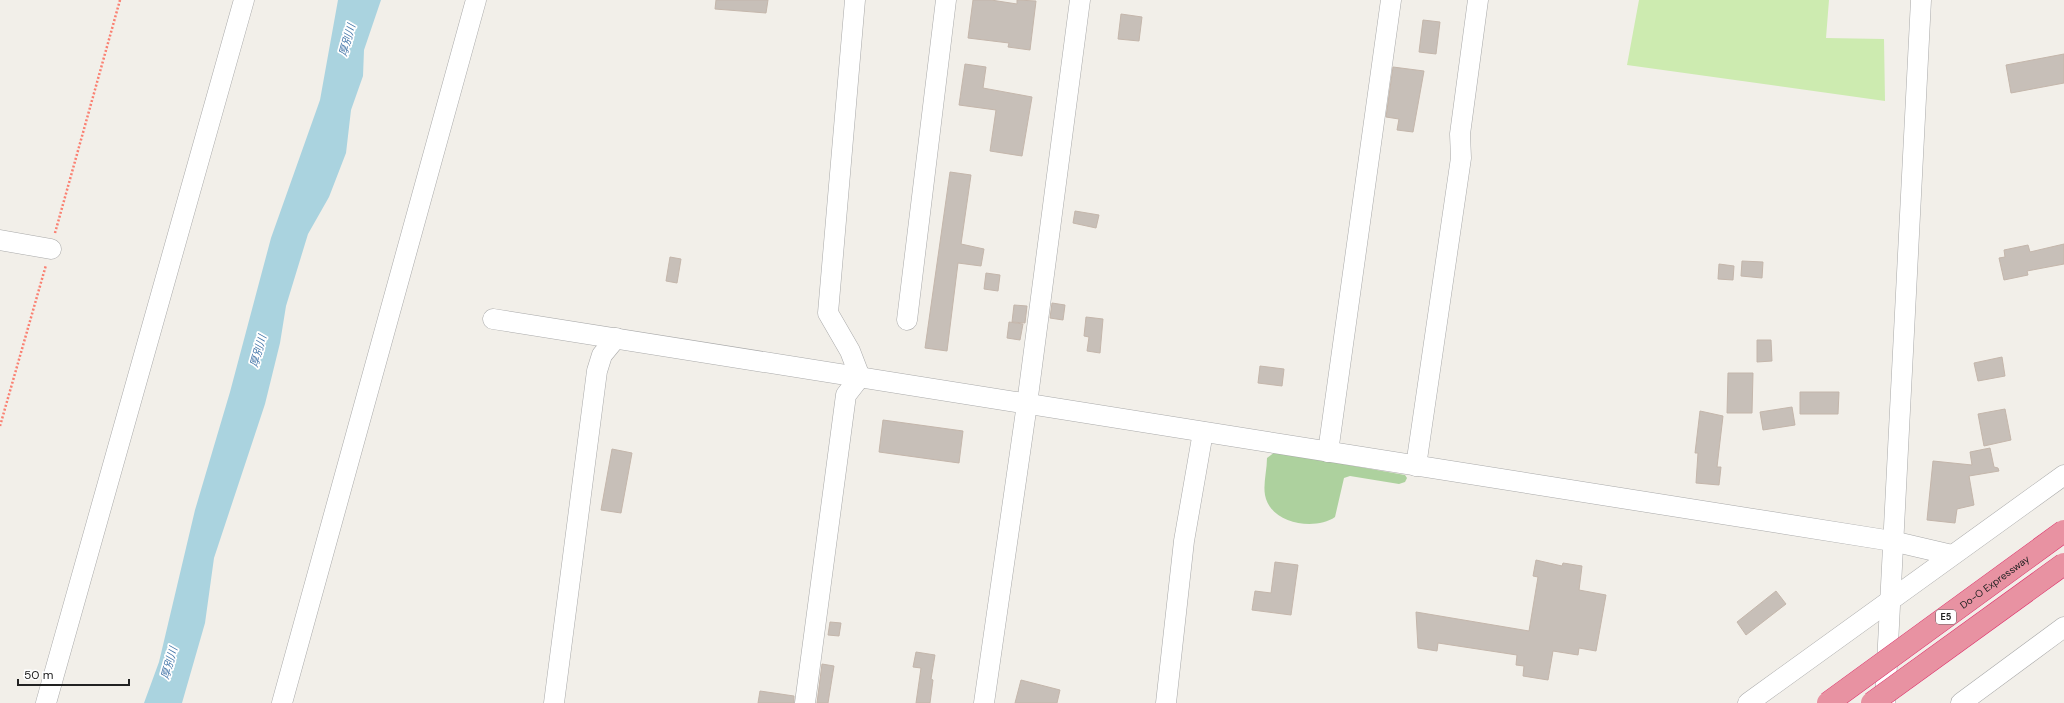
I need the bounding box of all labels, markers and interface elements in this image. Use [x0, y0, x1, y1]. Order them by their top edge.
water label: 厚別川 [336, 21, 359, 58]
water label: 厚別川 [247, 332, 270, 369]
street label: Do-O Expressway [1957, 552, 2032, 612]
road number: E5 [1936, 610, 1956, 624]
water label: 厚別川 [158, 644, 181, 681]
scale bar [18, 661, 129, 687]
text: 50 m [24, 667, 53, 683]

